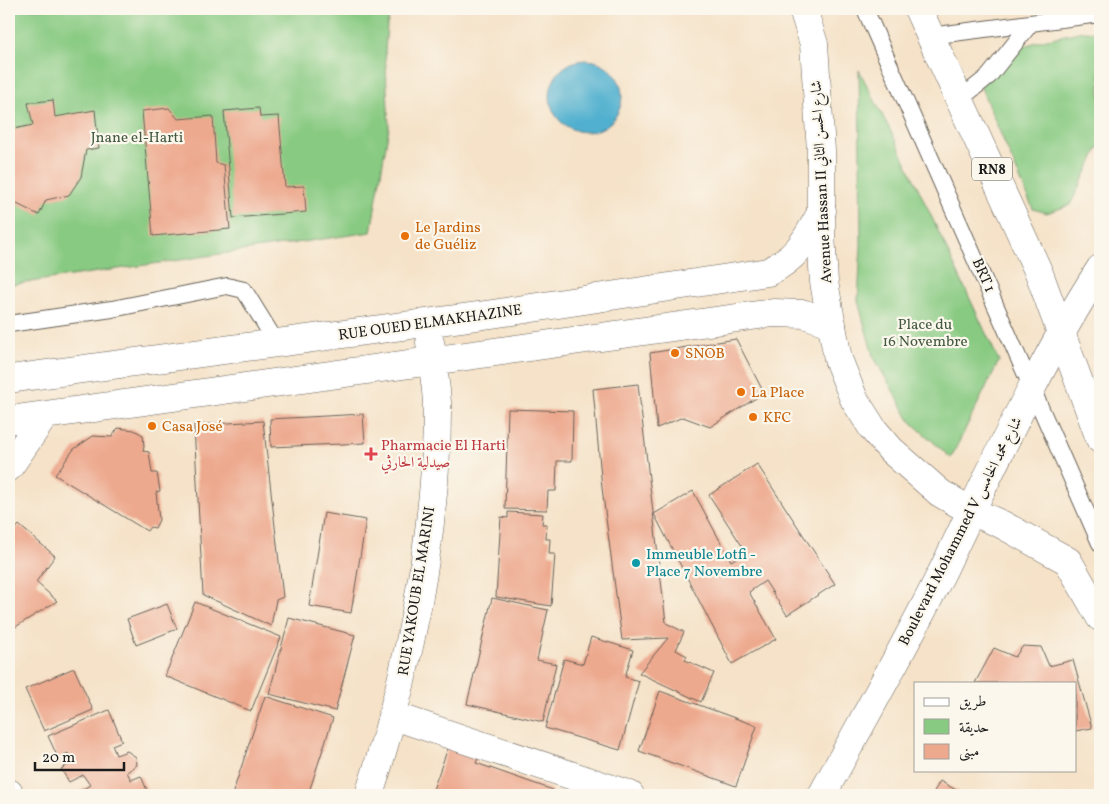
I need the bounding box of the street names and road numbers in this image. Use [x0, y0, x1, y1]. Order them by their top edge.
street label: Avenue Hassan II شارع الحسن الثاني [807, 80, 839, 284]
road number: RN8 [972, 157, 1012, 180]
street label: BRT 1 [966, 255, 999, 296]
street label: RUE OUED ELMAKHAZINE [337, 300, 523, 347]
street label: Boulevard Mohammed V شارع محمد الخامس [894, 414, 1029, 650]
street label: RUE YAKOUB EL MARINI [394, 505, 441, 677]

